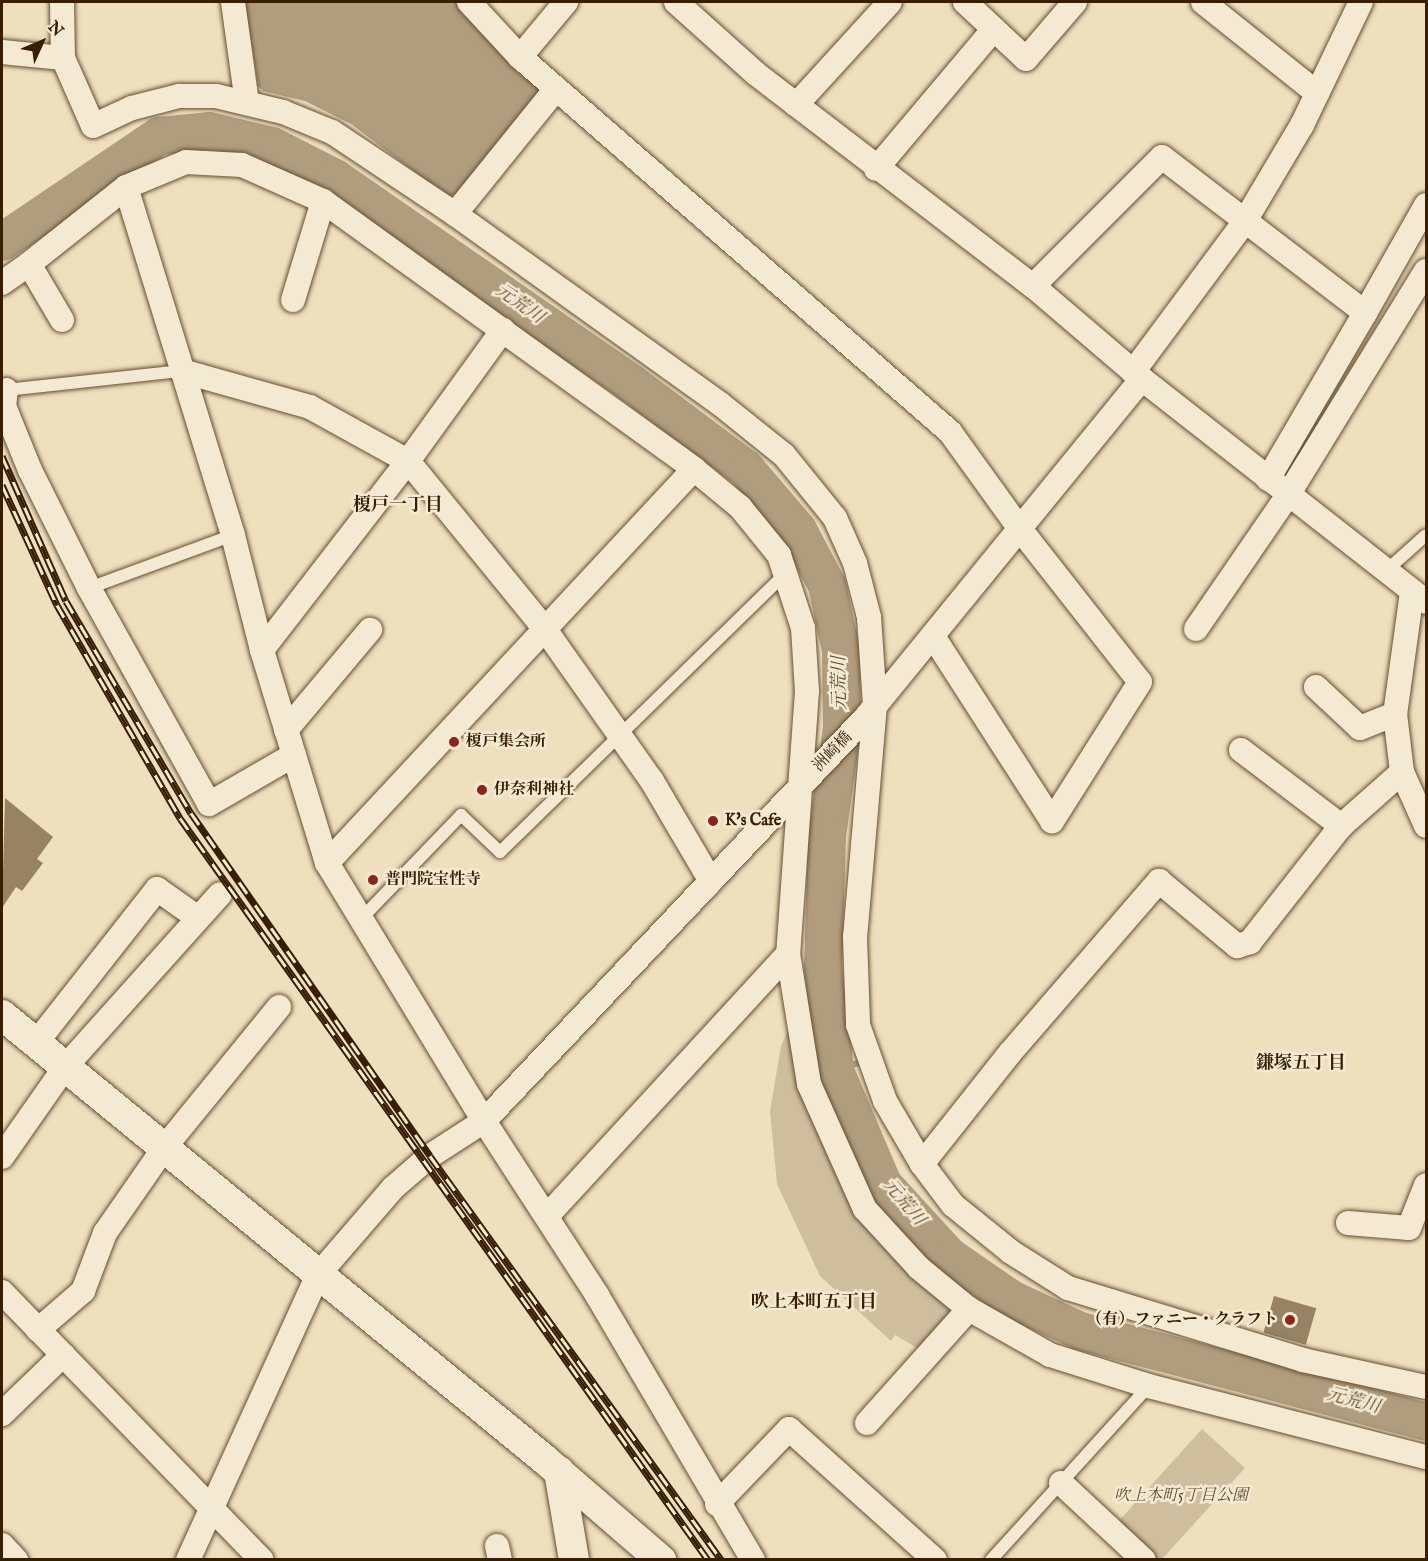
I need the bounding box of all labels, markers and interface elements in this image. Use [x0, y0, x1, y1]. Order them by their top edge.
north arrow [12, 12, 72, 72]
text: N [43, 18, 67, 41]
water label: 元荒川 [491, 281, 547, 329]
district label: 榎戸一丁目 [353, 495, 443, 517]
water label: 元荒川 [830, 656, 852, 710]
street label: 洲崎橋 [809, 728, 857, 776]
place label: 榎戸集会所 [466, 732, 546, 752]
marker: 榎戸集会所 [447, 735, 461, 749]
place label: 伊奈利神社 [494, 780, 574, 800]
marker: 伊奈利神社 [475, 783, 489, 797]
place label: K's Cafe [725, 811, 781, 831]
marker: K's Cafe [706, 814, 720, 828]
place label: 普門院宝性寺 [385, 870, 481, 890]
marker: 普門院宝性寺 [366, 873, 380, 887]
district label: 鎌塚五丁目 [1256, 1053, 1346, 1075]
water label: 元荒川 [877, 1175, 929, 1231]
district label: 吹上本町五丁目 [751, 1292, 877, 1314]
place label: （有）ファニー・クラフト [1086, 1310, 1278, 1330]
marker: （有）ファニー・クラフト [1283, 1313, 1297, 1327]
water label: 元荒川 [1324, 1385, 1382, 1419]
park label: 吹上本町5丁目公園 [1114, 1486, 1248, 1506]

